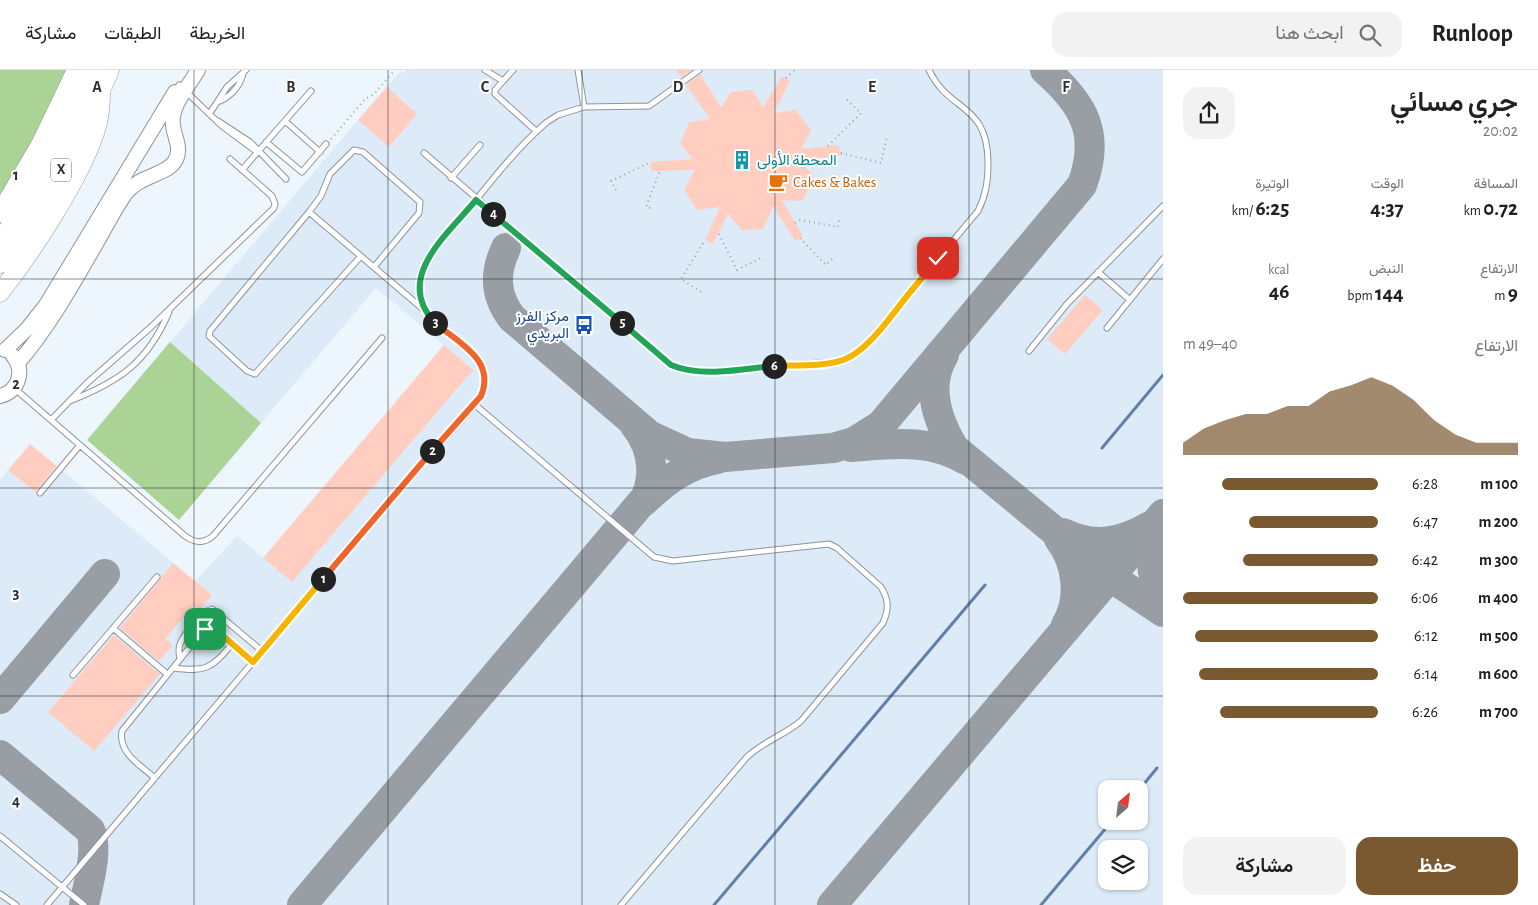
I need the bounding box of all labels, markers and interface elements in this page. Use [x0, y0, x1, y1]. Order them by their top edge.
search box [1052, 12, 1402, 57]
icon: search [1356, 21, 1384, 49]
text: Runloop [1432, 22, 1513, 46]
text: ابحث هنا [1275, 24, 1344, 43]
text: مشاركة [25, 25, 76, 43]
text: الطبقات [104, 25, 161, 43]
text: الخريطة [189, 25, 245, 43]
text: A [92, 79, 102, 95]
text: B [286, 79, 296, 95]
text: C [481, 79, 490, 95]
text: D [673, 79, 684, 95]
text: E [868, 79, 876, 95]
text: F [1062, 79, 1070, 95]
button: share [1183, 87, 1235, 139]
text: جري مسائي [1390, 89, 1518, 117]
text: 20:02 [1483, 123, 1518, 139]
building icon: المحطة الأولى [731, 149, 753, 171]
place label: المحطة الأولى [757, 151, 837, 170]
road number: X [51, 158, 71, 182]
text: 1 [13, 167, 19, 183]
cafe icon: Cakes & Bakes [767, 171, 789, 193]
place label: Cakes & Bakes [793, 175, 876, 190]
text: الوتيرة [1255, 177, 1289, 191]
text: الوقت [1371, 177, 1404, 191]
text: المسافة [1474, 177, 1518, 191]
text: 6:25 [1255, 198, 1289, 219]
text: 4:37 [1370, 198, 1404, 219]
text: 0.72 [1483, 198, 1518, 219]
pin: 4 [480, 202, 506, 226]
text: /km [1232, 204, 1255, 218]
text: km [1463, 204, 1483, 218]
text: 4 [490, 207, 497, 221]
pin [917, 237, 959, 279]
icon: check [924, 244, 952, 272]
text: النبض [1369, 262, 1404, 276]
text: الارتفاع [1480, 262, 1518, 276]
text: kcal [1268, 263, 1289, 277]
text: 46 [1269, 281, 1289, 302]
text: 144 [1375, 283, 1404, 304]
text: 9 [1508, 283, 1518, 304]
text: bpm [1347, 289, 1375, 303]
text: m [1494, 289, 1508, 303]
place label: مركز الفرز البريدي [515, 309, 569, 346]
pin: 3 [422, 310, 448, 336]
pin: 5 [610, 310, 634, 336]
bus stop icon: مركز الفرز البريدي [573, 314, 595, 336]
text: 3 [432, 316, 439, 330]
text: 5 [619, 316, 626, 330]
text: 40–49 m [1183, 336, 1237, 352]
text: الارتفاع [1475, 338, 1518, 354]
pin: 6 [762, 354, 786, 378]
text: 6 [771, 359, 778, 373]
text: 2 [12, 376, 20, 392]
pin: 2 [420, 438, 444, 464]
text: 2 [429, 444, 436, 458]
text: 6:28 [1412, 476, 1438, 492]
text: 100 m [1480, 476, 1518, 492]
text: 6:47 [1412, 514, 1438, 530]
text: 200 m [1478, 514, 1518, 530]
text: 6:42 [1412, 552, 1438, 568]
text: 300 m [1479, 552, 1518, 568]
pin: 1 [310, 566, 336, 592]
text: 1 [321, 572, 326, 586]
text: 3 [13, 585, 20, 601]
text: 6:06 [1411, 590, 1438, 606]
text: 400 m [1478, 590, 1518, 606]
pin [184, 608, 226, 650]
icon: arrive [191, 615, 219, 643]
text: 6:12 [1414, 628, 1438, 644]
text: 500 m [1479, 628, 1518, 644]
text: 6:14 [1414, 666, 1438, 682]
text: 600 m [1478, 666, 1518, 682]
text: 6:26 [1412, 704, 1438, 720]
text: 700 m [1479, 704, 1518, 720]
north arrow [1098, 780, 1148, 830]
map controls [1098, 780, 1148, 890]
text: 4 [12, 793, 20, 809]
button: مشاركة [1183, 837, 1346, 895]
button: حفظ [1356, 837, 1518, 895]
button: layers [1098, 840, 1148, 890]

